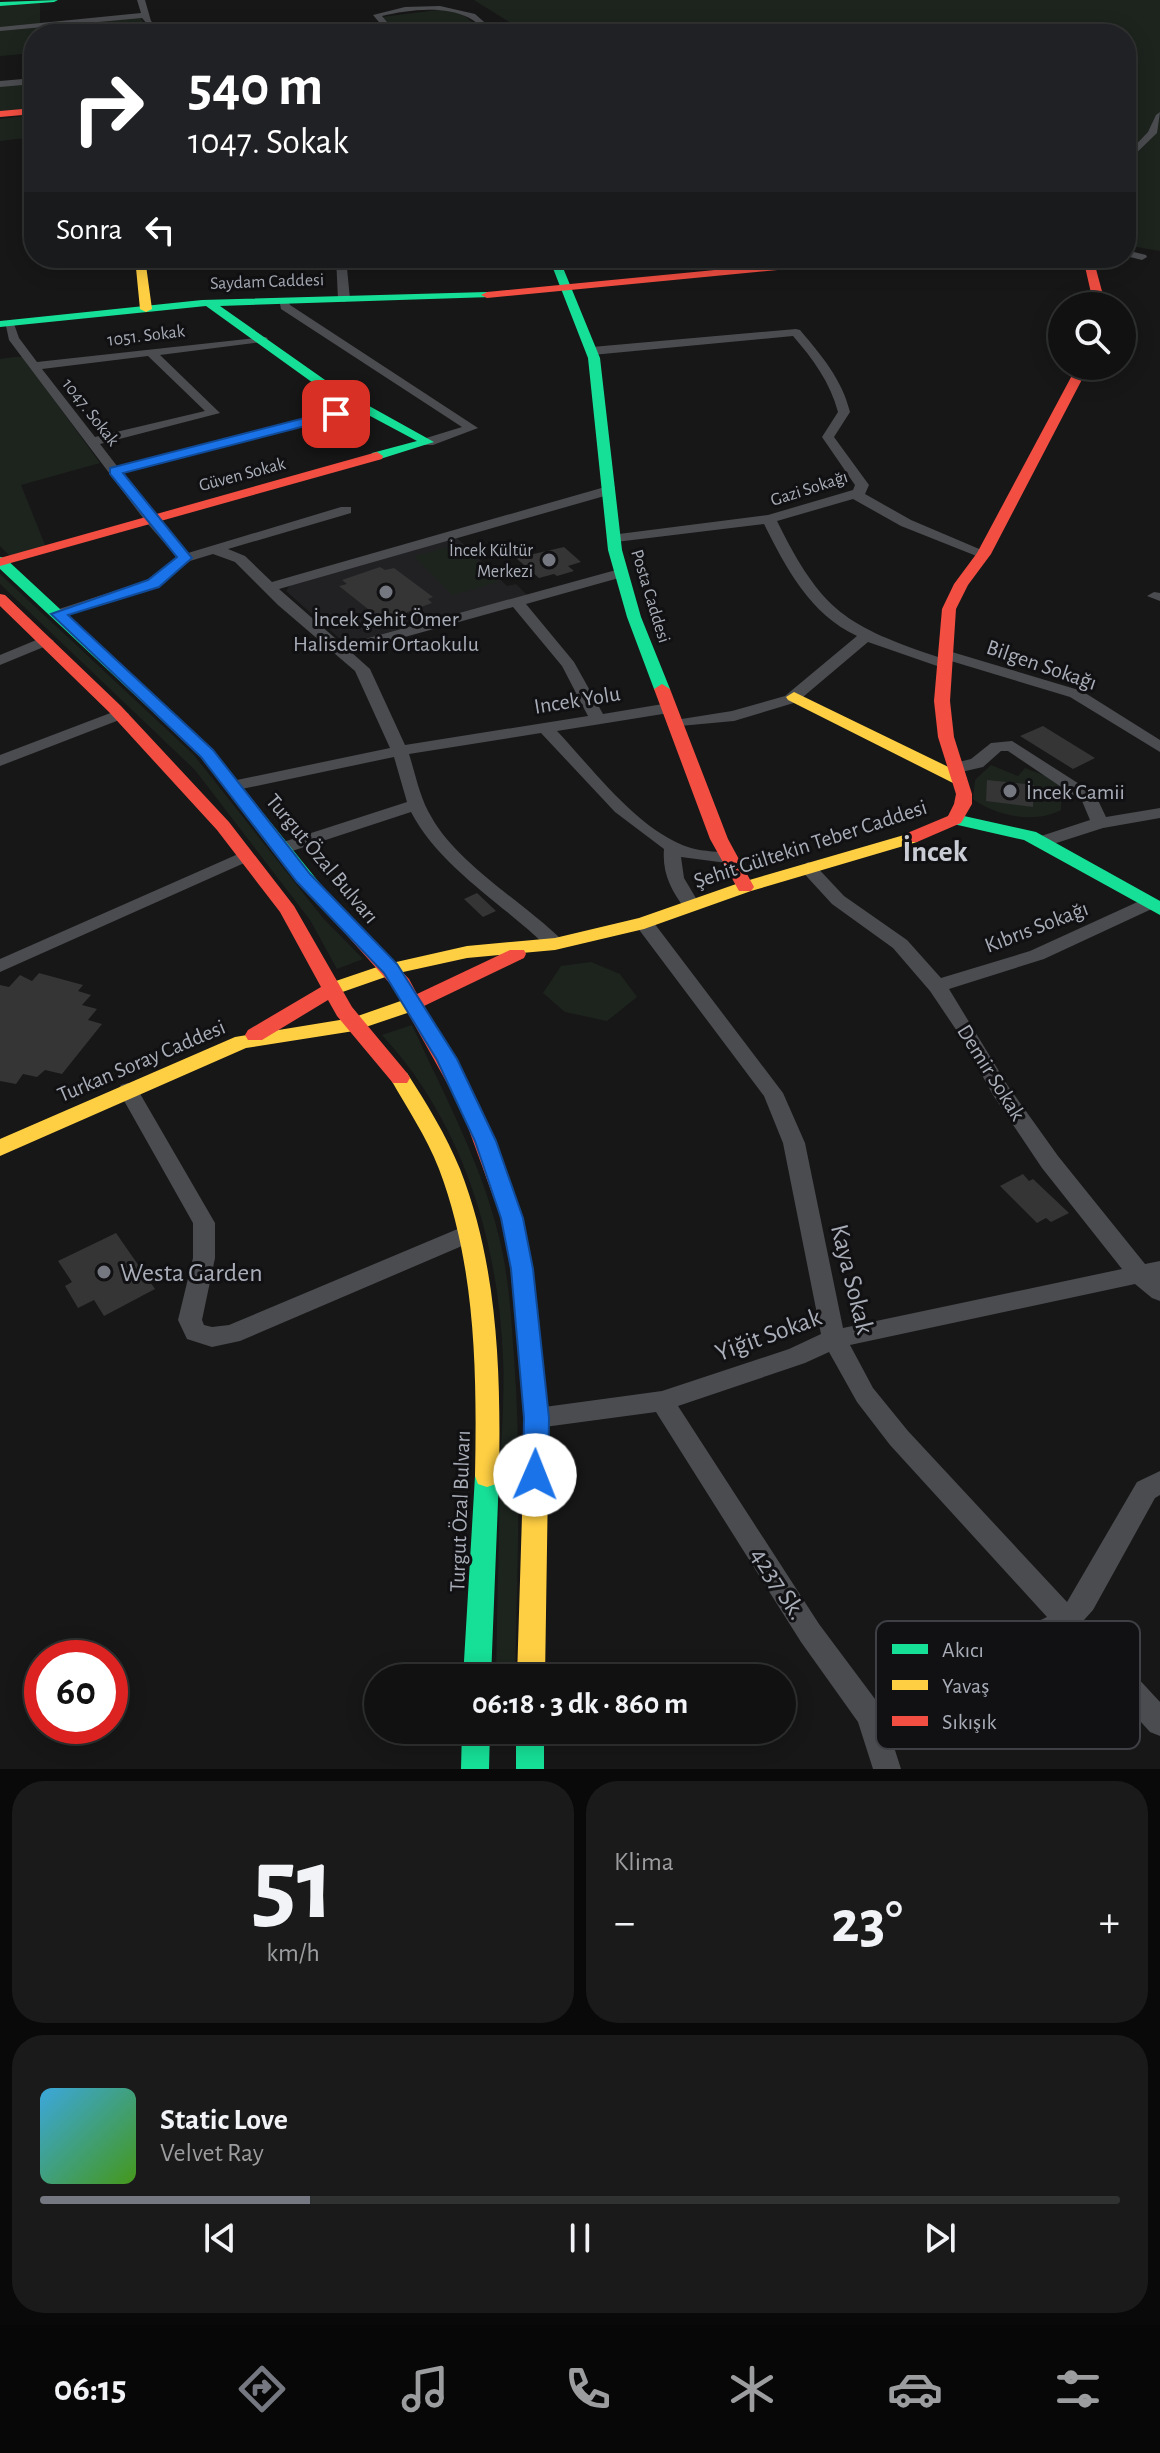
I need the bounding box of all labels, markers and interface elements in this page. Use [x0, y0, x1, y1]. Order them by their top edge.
icon: right [56, 56, 160, 160]
text: 540 m [188, 59, 323, 115]
text: 1047. Sokak [188, 124, 349, 160]
icon: left [138, 208, 182, 252]
text: Sonra [56, 215, 122, 245]
street label: Saydam Caddesi [210, 271, 324, 293]
map controls [1048, 292, 1136, 380]
button: search [1048, 292, 1136, 380]
street label: 1051. Sokak [106, 322, 187, 350]
street label: 1047. Sokak [58, 375, 123, 450]
pin [302, 380, 370, 448]
icon: arrive [314, 392, 358, 436]
street label: Güven Sokak [197, 455, 288, 495]
street label: Gazi Sokağı [769, 468, 850, 510]
place label: İncek Kültür Merkezi [449, 540, 533, 581]
street label: Posta Caddesi [627, 547, 673, 645]
marker: İncek Kültür Merkezi [540, 551, 558, 569]
marker: İncek Şehit Ömer Halisdemir Ortaokulu [377, 583, 395, 601]
place label: İncek Şehit Ömer Halisdemir Ortaokulu [293, 608, 479, 655]
street label: Bilgen Sokağı [984, 636, 1100, 694]
street label: Incek Yolu [532, 682, 622, 718]
place label: İncek Camii [1026, 781, 1125, 803]
marker: İncek Camii [1001, 782, 1019, 800]
street label: Turgut Özal Bulvarı [262, 790, 383, 928]
street label: Şehit Gültekin Teber Caddesi [691, 796, 930, 892]
district label: İncek [903, 835, 968, 867]
street label: Kıbrıs Sokağı [981, 897, 1091, 957]
street label: Turkan Soray Caddesi [54, 1016, 229, 1106]
street label: Demir Sokak [953, 1021, 1029, 1124]
street label: Kaya Sokak [826, 1222, 878, 1337]
place label: Westa Garden [120, 1260, 263, 1286]
marker: Westa Garden [95, 1263, 113, 1281]
street label: Yiğit Sokak [712, 1304, 825, 1366]
street label: Turgut Özal Bulvarı [446, 1430, 474, 1592]
position arrow [493, 1433, 577, 1517]
street label: 4237 Sk. [745, 1543, 811, 1624]
legend [876, 1621, 1140, 1749]
text: Akıcı [942, 1639, 984, 1661]
speed limit sign: 60 [24, 1640, 128, 1744]
text: Yavaş [942, 1675, 989, 1697]
text: 06:18 · 3 dk · 860 m [472, 1689, 688, 1719]
text: Sıkışık [942, 1711, 997, 1733]
text: 51 [252, 1834, 334, 1938]
text: Klima [614, 1849, 674, 1875]
text: 23° [831, 1893, 903, 1953]
text: − [614, 1901, 635, 1945]
text: + [1099, 1901, 1120, 1945]
text: km/h [266, 1940, 320, 1966]
text: Static Love [160, 2105, 288, 2135]
text: Velvet Ray [160, 2140, 264, 2166]
icon: previous [198, 2216, 242, 2260]
icon: pause [558, 2216, 602, 2260]
icon: next [918, 2216, 962, 2260]
icon: directions [234, 2361, 290, 2417]
icon: music [397, 2361, 453, 2417]
icon: phone [560, 2361, 616, 2417]
icon: climate [724, 2361, 780, 2417]
icon: car [887, 2361, 943, 2417]
icon: filters [1050, 2361, 1106, 2417]
text: 06:15 [54, 2371, 127, 2407]

